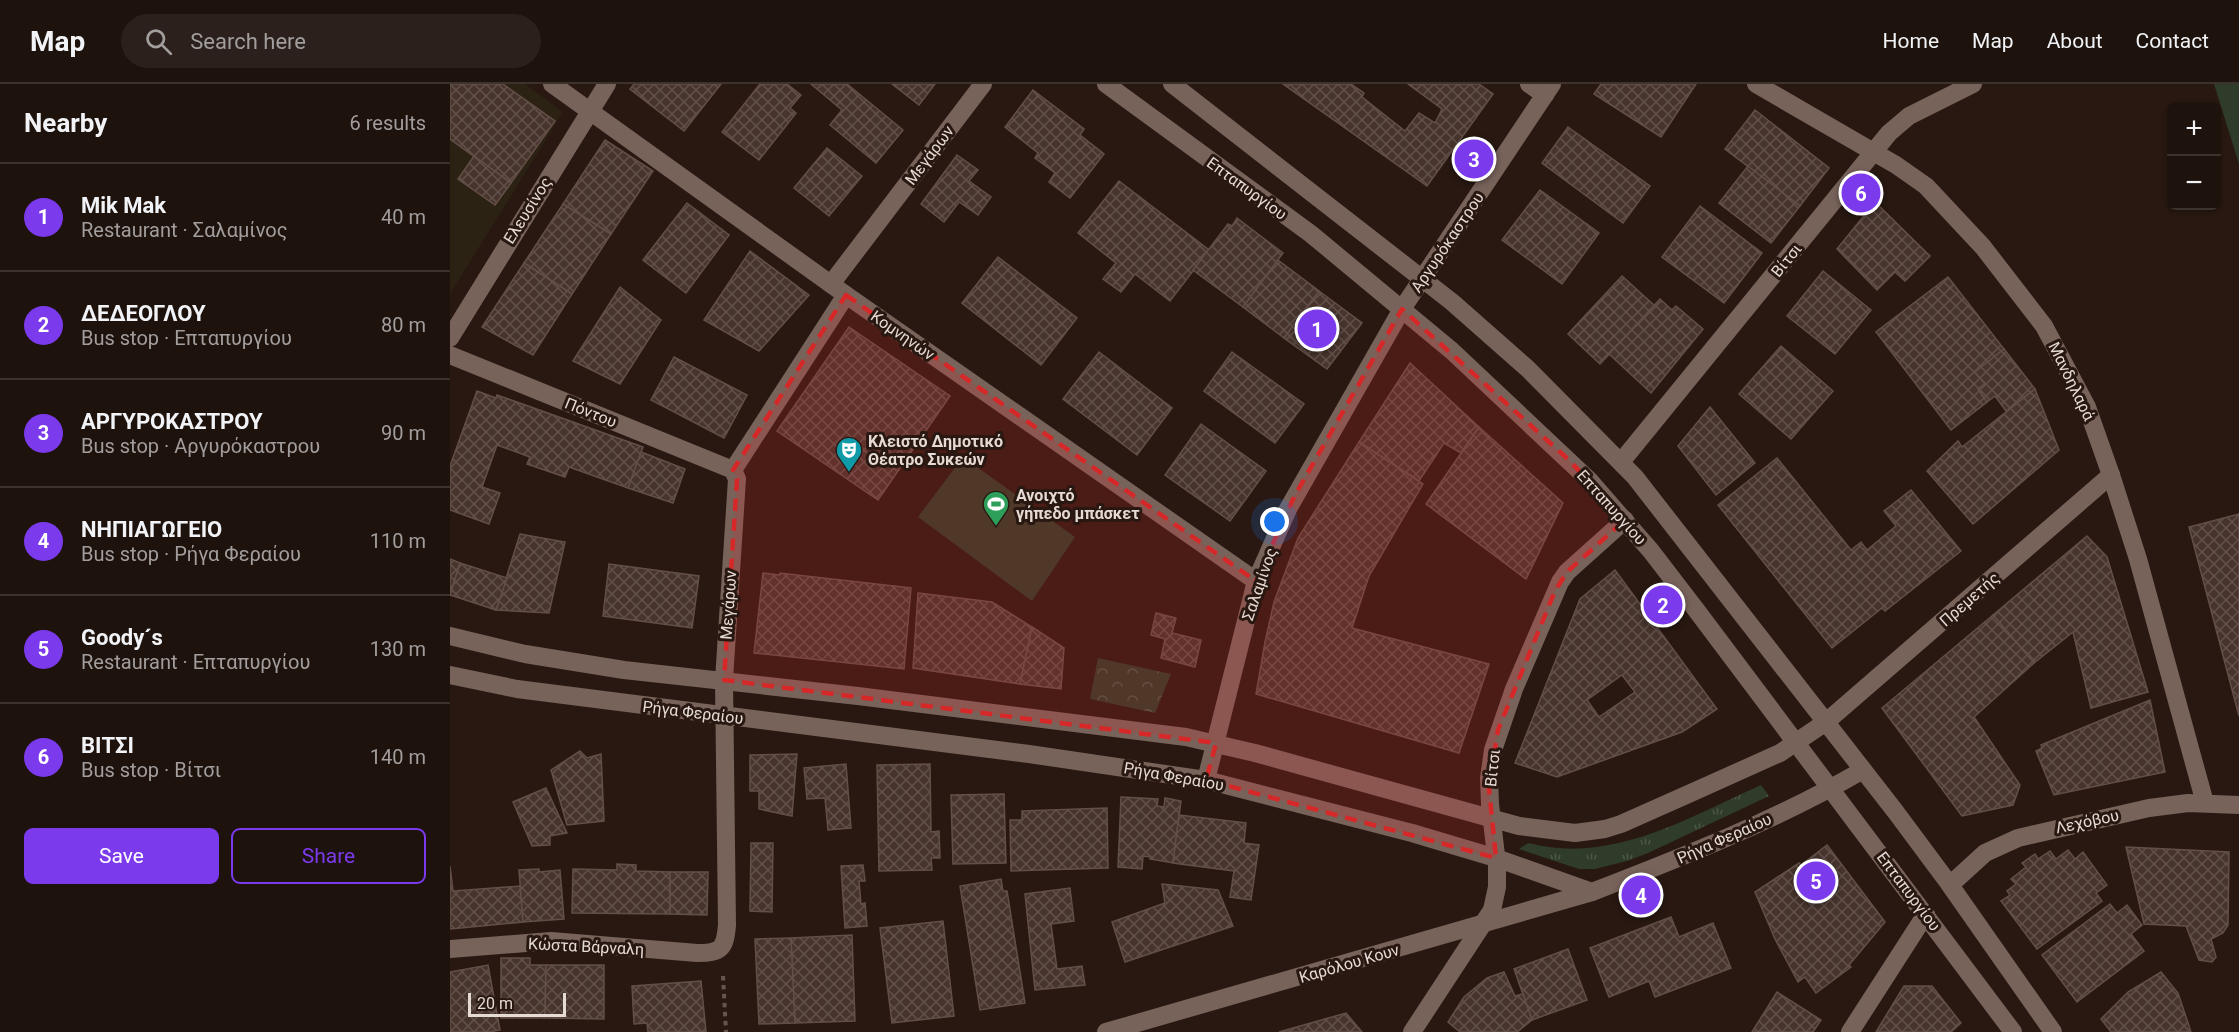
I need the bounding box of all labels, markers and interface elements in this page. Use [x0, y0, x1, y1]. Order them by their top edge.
search box [121, 14, 541, 68]
text: Map [30, 25, 85, 58]
icon: search [142, 25, 175, 58]
text: Search here [190, 29, 306, 54]
text: Home [1883, 29, 1939, 53]
text: Map [1972, 29, 2014, 53]
text: About [2047, 29, 2103, 53]
text: Contact [2136, 29, 2209, 53]
map controls [2167, 102, 2221, 210]
button: + [2167, 102, 2221, 156]
text: Nearby [24, 108, 107, 138]
text: 6 results [350, 111, 426, 135]
street label: Μεγάρων [901, 122, 958, 189]
pin: 3 [1454, 136, 1494, 182]
street label: Επταπυργίου [1203, 153, 1290, 224]
button: − [2167, 156, 2221, 210]
pin: 6 [1842, 170, 1880, 216]
street label: Ελευσίνος [500, 173, 555, 247]
street label: Αργυρόκαστρου [1407, 189, 1488, 296]
text: Mik Mak [81, 193, 166, 218]
text: 1 [38, 205, 49, 229]
text: 40 m [381, 205, 426, 229]
text: Restaurant · Σαλαμίνος [81, 218, 288, 242]
street label: Βίτσι [1767, 240, 1806, 281]
text: ΔΕΔΕΟΓΛΟΥ [81, 301, 206, 326]
pin: 1 [1298, 306, 1336, 352]
street label: Κομνηνών [867, 307, 938, 364]
text: 2 [38, 313, 49, 337]
text: 80 m [381, 313, 426, 337]
text: Bus stop · Επταπυργίου [81, 326, 292, 350]
street label: Μανδηλαρά [2044, 339, 2099, 424]
street label: Πόντου [562, 393, 620, 431]
text: ΑΡΓΥΡΟΚΑΣΤΡΟΥ [81, 409, 263, 434]
text: 3 [38, 421, 49, 445]
text: 90 m [381, 421, 426, 445]
place label: Κλειστό Δημοτικό Θέατρο Συκεών [868, 432, 1003, 469]
text: Bus stop · Αργυρόκαστρου [81, 434, 320, 458]
theatre icon: Κλειστό Δημοτικό Θέατρο Συκεών [834, 435, 864, 473]
street label: Επταπυργίου [1573, 466, 1650, 549]
place label: Ανοιχτό γήπεδο μπάσκετ [1016, 486, 1140, 523]
sports icon: Ανοιχτό γήπεδο μπάσκετ [981, 489, 1011, 527]
your location [1260, 507, 1289, 536]
text: ΝΗΠΙΑΓΩΓΕΙΟ [81, 517, 222, 542]
text: 4 [38, 529, 49, 553]
text: 110 m [370, 529, 426, 553]
text: Bus stop · Ρήγα Φεραίου [81, 542, 301, 566]
street label: Σαλαμίνος [1238, 545, 1281, 623]
street label: Πρεμετής [1936, 568, 2003, 630]
street label: Μεγάρων [717, 569, 740, 640]
pin: 2 [1644, 582, 1682, 628]
text: Goody´s [81, 625, 163, 650]
text: 5 [38, 637, 49, 661]
text: 130 m [370, 637, 426, 661]
text: Restaurant · Επταπυργίου [81, 650, 310, 674]
street label: Ρήγα Φεραίου [641, 697, 744, 728]
text: ΒΙΤΣΙ [81, 733, 134, 758]
text: 6 [38, 745, 49, 769]
text: 140 m [370, 745, 426, 769]
street label: Βίτσι [1481, 748, 1504, 788]
text: Bus stop · Βίτσι [81, 758, 221, 782]
street label: Ρήγα Φεραίου [1122, 758, 1225, 795]
street label: Λεχόβου [2054, 805, 2121, 837]
street label: Ρήγα Φεραίου [1674, 809, 1774, 868]
button: Save [24, 828, 219, 884]
button: Share [231, 828, 426, 884]
street label: Επταπυργίου [1873, 848, 1945, 935]
pin: 5 [1796, 858, 1836, 904]
pin: 4 [1622, 872, 1660, 918]
street label: Κώστα Βάρναλη [527, 934, 645, 959]
street label: Καρόλου Κουν [1297, 940, 1402, 987]
scale bar [468, 990, 566, 1018]
text: 20 m [477, 994, 513, 1013]

